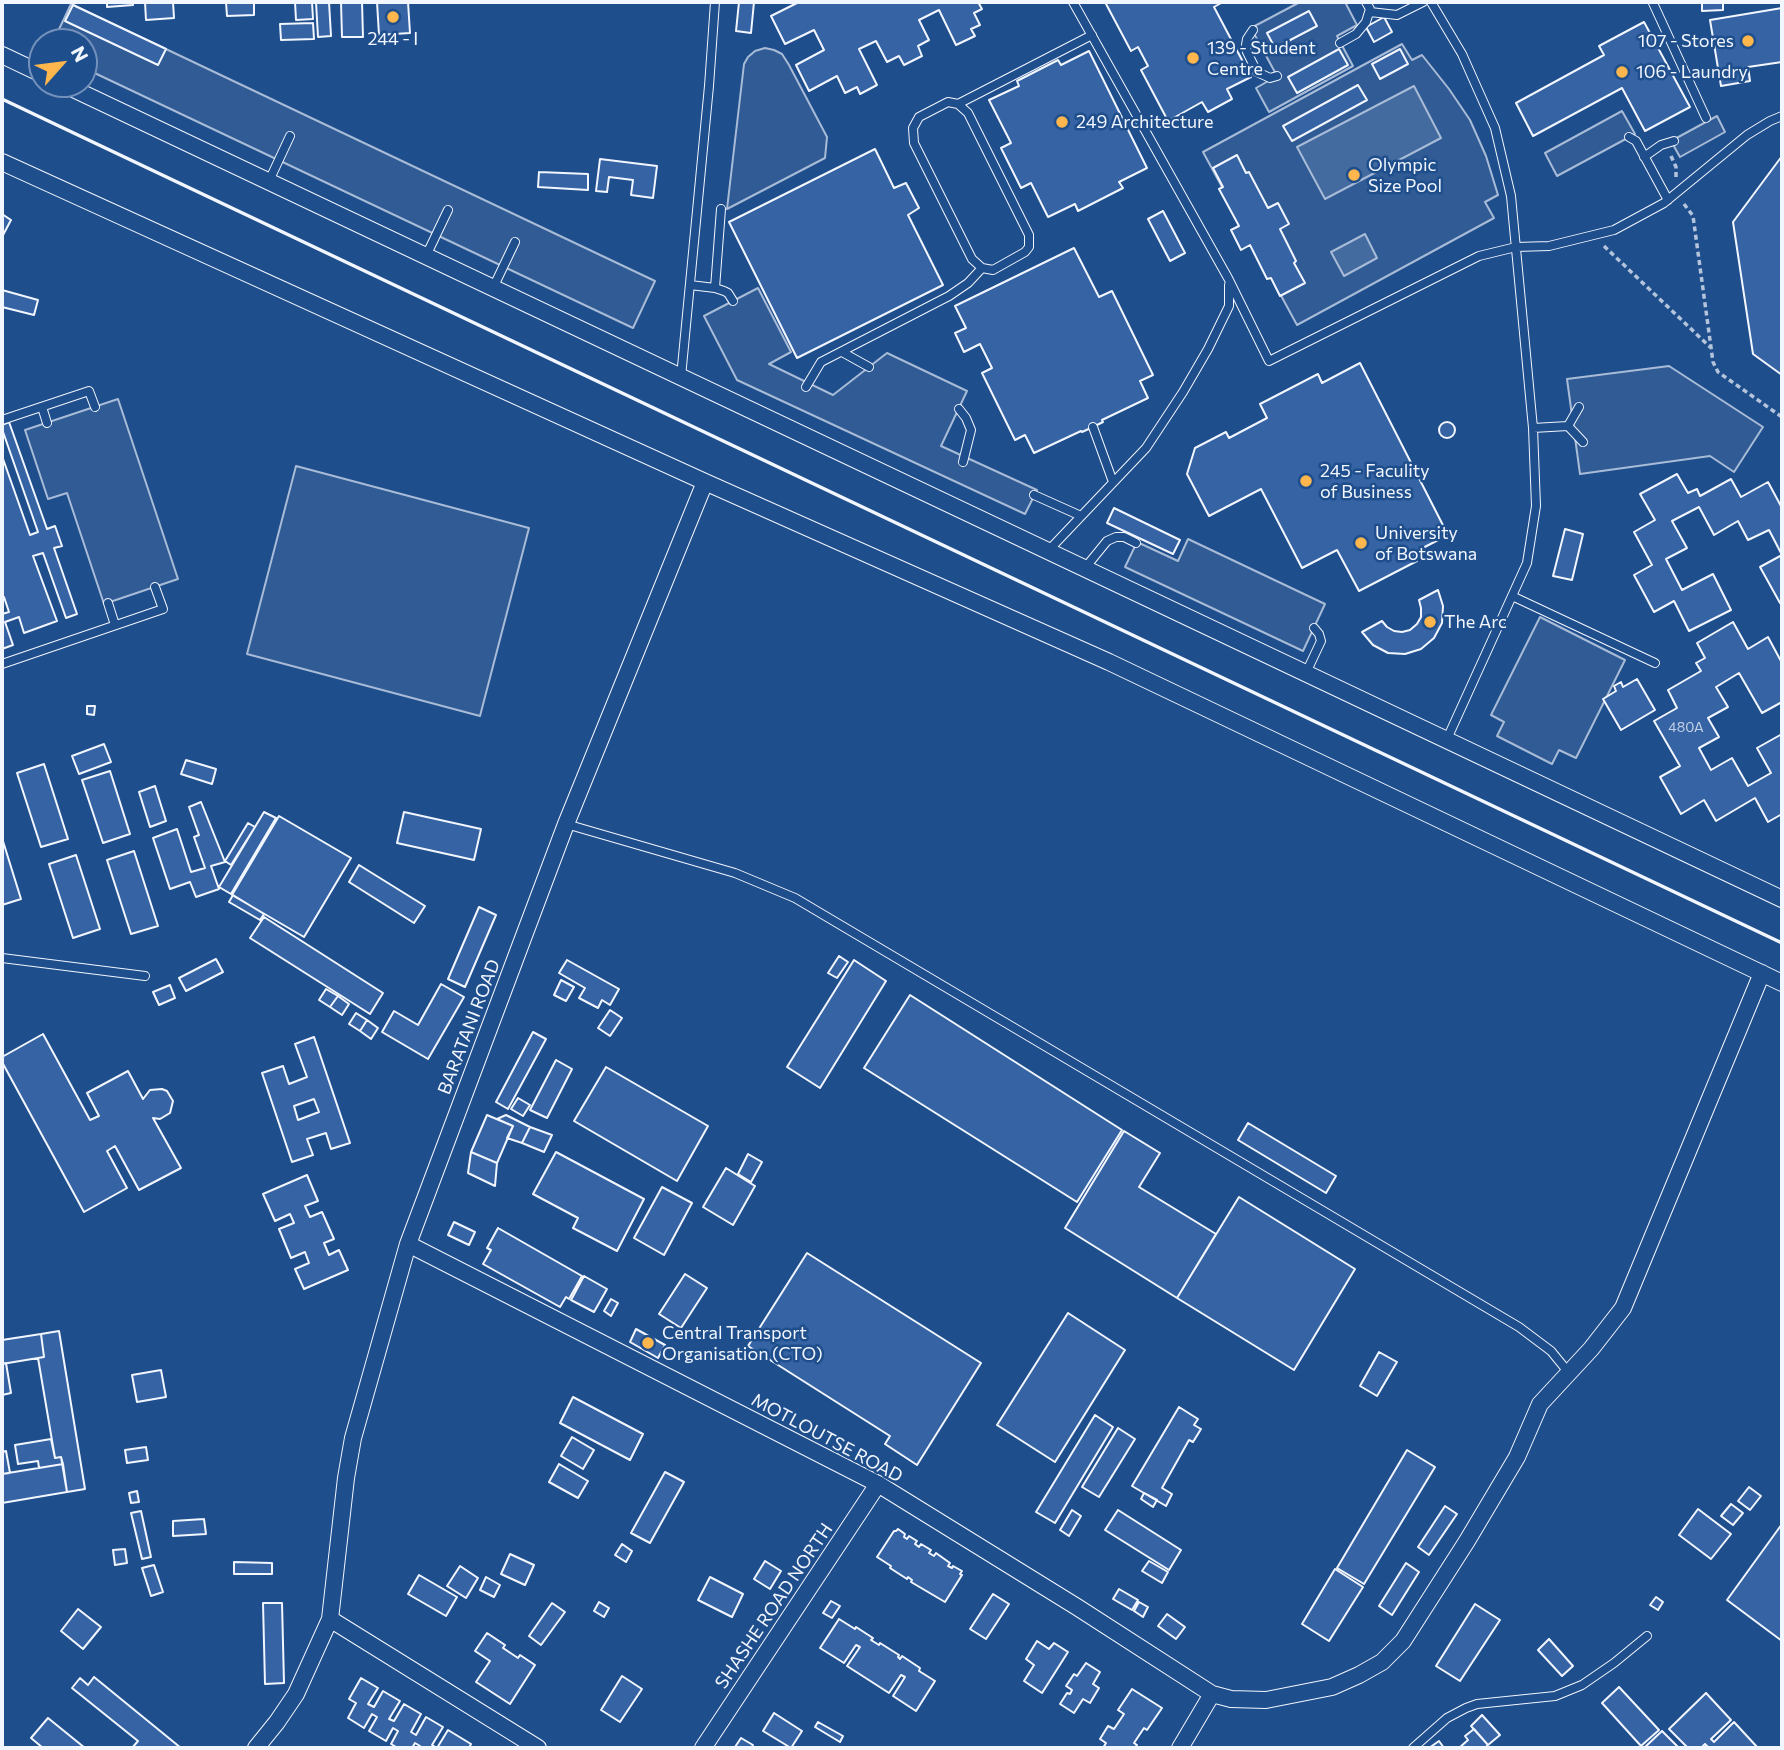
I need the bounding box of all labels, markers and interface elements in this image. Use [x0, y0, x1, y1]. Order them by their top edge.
marker: 244 - I [385, 9, 401, 25]
north arrow [28, 28, 98, 98]
place label: 244 - I [368, 28, 418, 50]
place label: 107 - Stores [1638, 30, 1734, 52]
marker: 107 - Stores [1740, 33, 1756, 49]
place label: 139 - Student Centre [1207, 37, 1316, 80]
text: N [67, 42, 94, 66]
marker: 139 - Student Centre [1185, 50, 1201, 66]
place label: 106 - Laundry [1636, 61, 1748, 83]
marker: 106 - Laundry [1614, 64, 1630, 80]
place label: 249 Architecture [1076, 111, 1213, 133]
marker: 249 Architecture [1054, 114, 1070, 130]
place label: Olympic Size Pool [1368, 154, 1442, 196]
marker: Olympic Size Pool [1346, 167, 1362, 183]
place label: 245 - Faculity of Business [1320, 460, 1430, 503]
marker: 245 - Faculity of Business [1298, 473, 1314, 489]
place label: University of Botswana [1375, 522, 1477, 564]
marker: University of Botswana [1353, 535, 1369, 551]
place label: The Arc [1444, 611, 1507, 633]
marker: The Arc [1422, 614, 1438, 630]
house number: 480A [1668, 719, 1704, 735]
street label: BARATANI ROAD [433, 956, 505, 1098]
place label: Central Transport Organisation (CTO) [662, 1322, 823, 1364]
marker: Central Transport Organisation (CTO) [640, 1335, 656, 1351]
street label: MOTLOUTSE ROAD [748, 1389, 906, 1487]
street label: SHASHE ROAD NORTH [711, 1519, 837, 1693]

